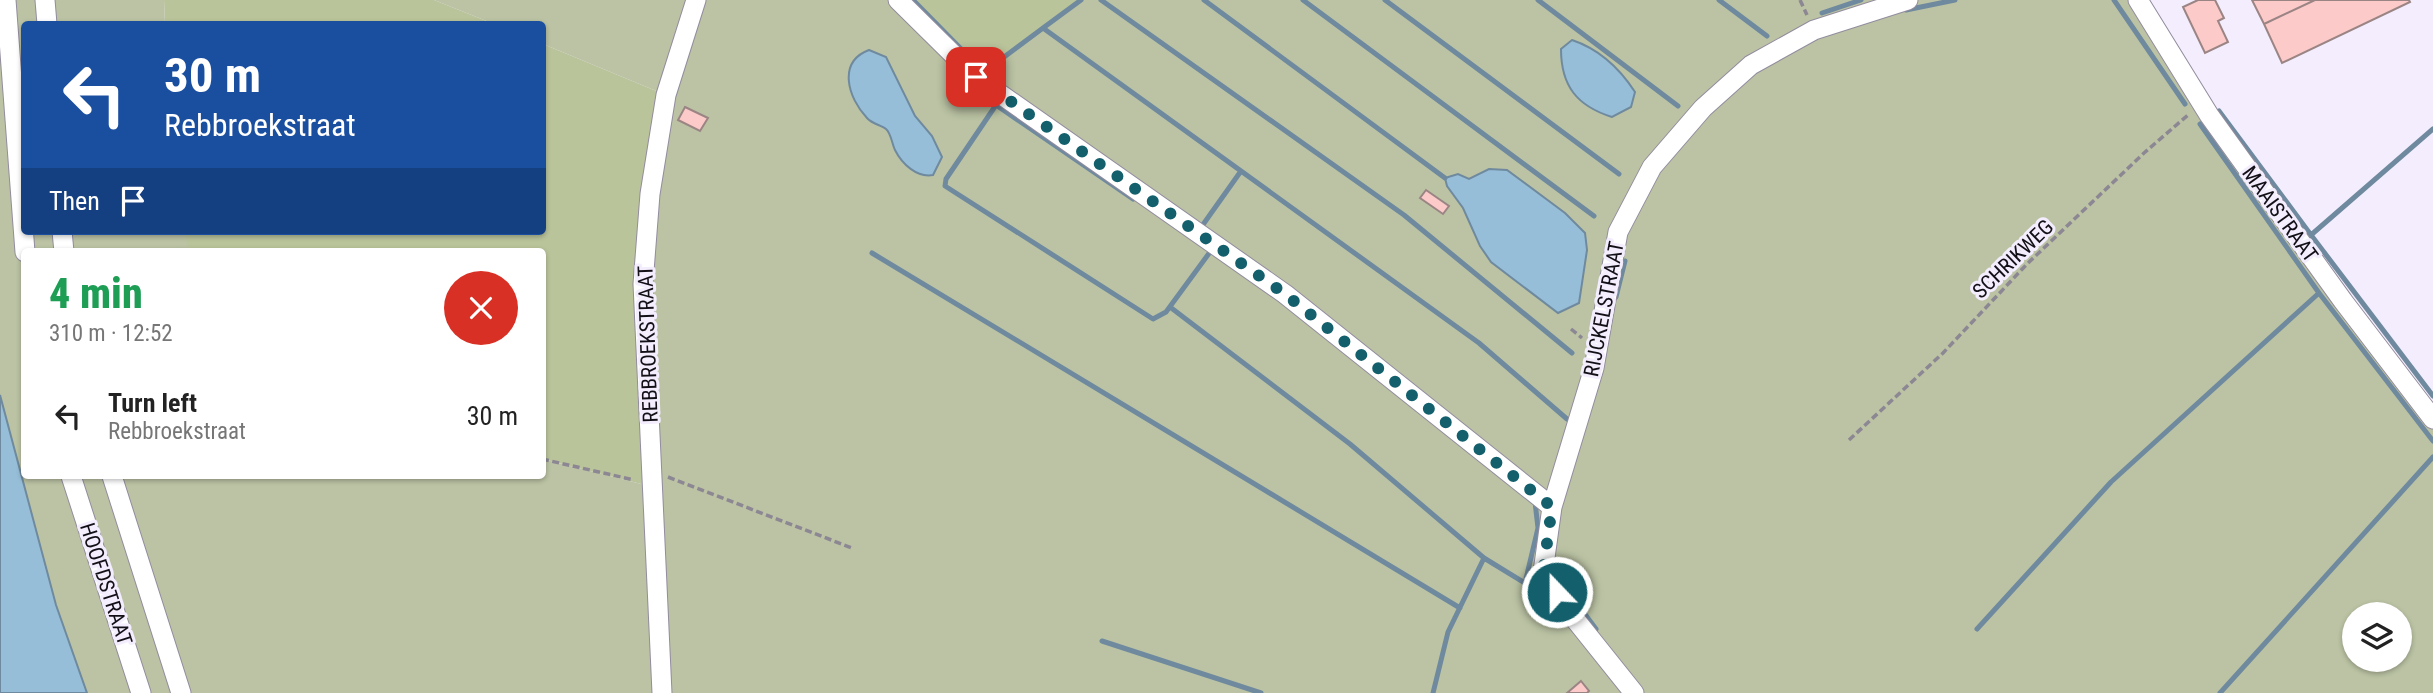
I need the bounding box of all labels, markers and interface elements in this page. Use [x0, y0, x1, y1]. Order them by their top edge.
text: 30 m [164, 47, 261, 104]
pin [946, 47, 1006, 107]
icon: left [49, 49, 140, 140]
icon: arrive [957, 58, 995, 96]
text: Rebbroekstraat [164, 106, 356, 144]
street label: MAAISTRAAT [2237, 162, 2323, 267]
icon: arrive [114, 182, 152, 220]
text: Then [49, 186, 100, 216]
street label: SCHRIKWEG [1968, 215, 2058, 303]
street label: RIJCKELSTRAAT [1579, 239, 1629, 379]
street label: REBBROEKSTRAAT [633, 265, 663, 423]
text: 4 min [49, 269, 143, 318]
button: close [444, 271, 518, 345]
text: 310 m · 12:52 [49, 320, 173, 347]
text: Turn left [108, 388, 197, 418]
icon: left [49, 397, 87, 435]
text: 30 m [467, 401, 518, 431]
text: Rebbroekstraat [108, 418, 246, 445]
street label: HOOFDSTRAAT [75, 520, 137, 648]
position arrow [1520, 555, 1594, 629]
map controls [2342, 602, 2412, 672]
button: layers [2342, 602, 2412, 672]

